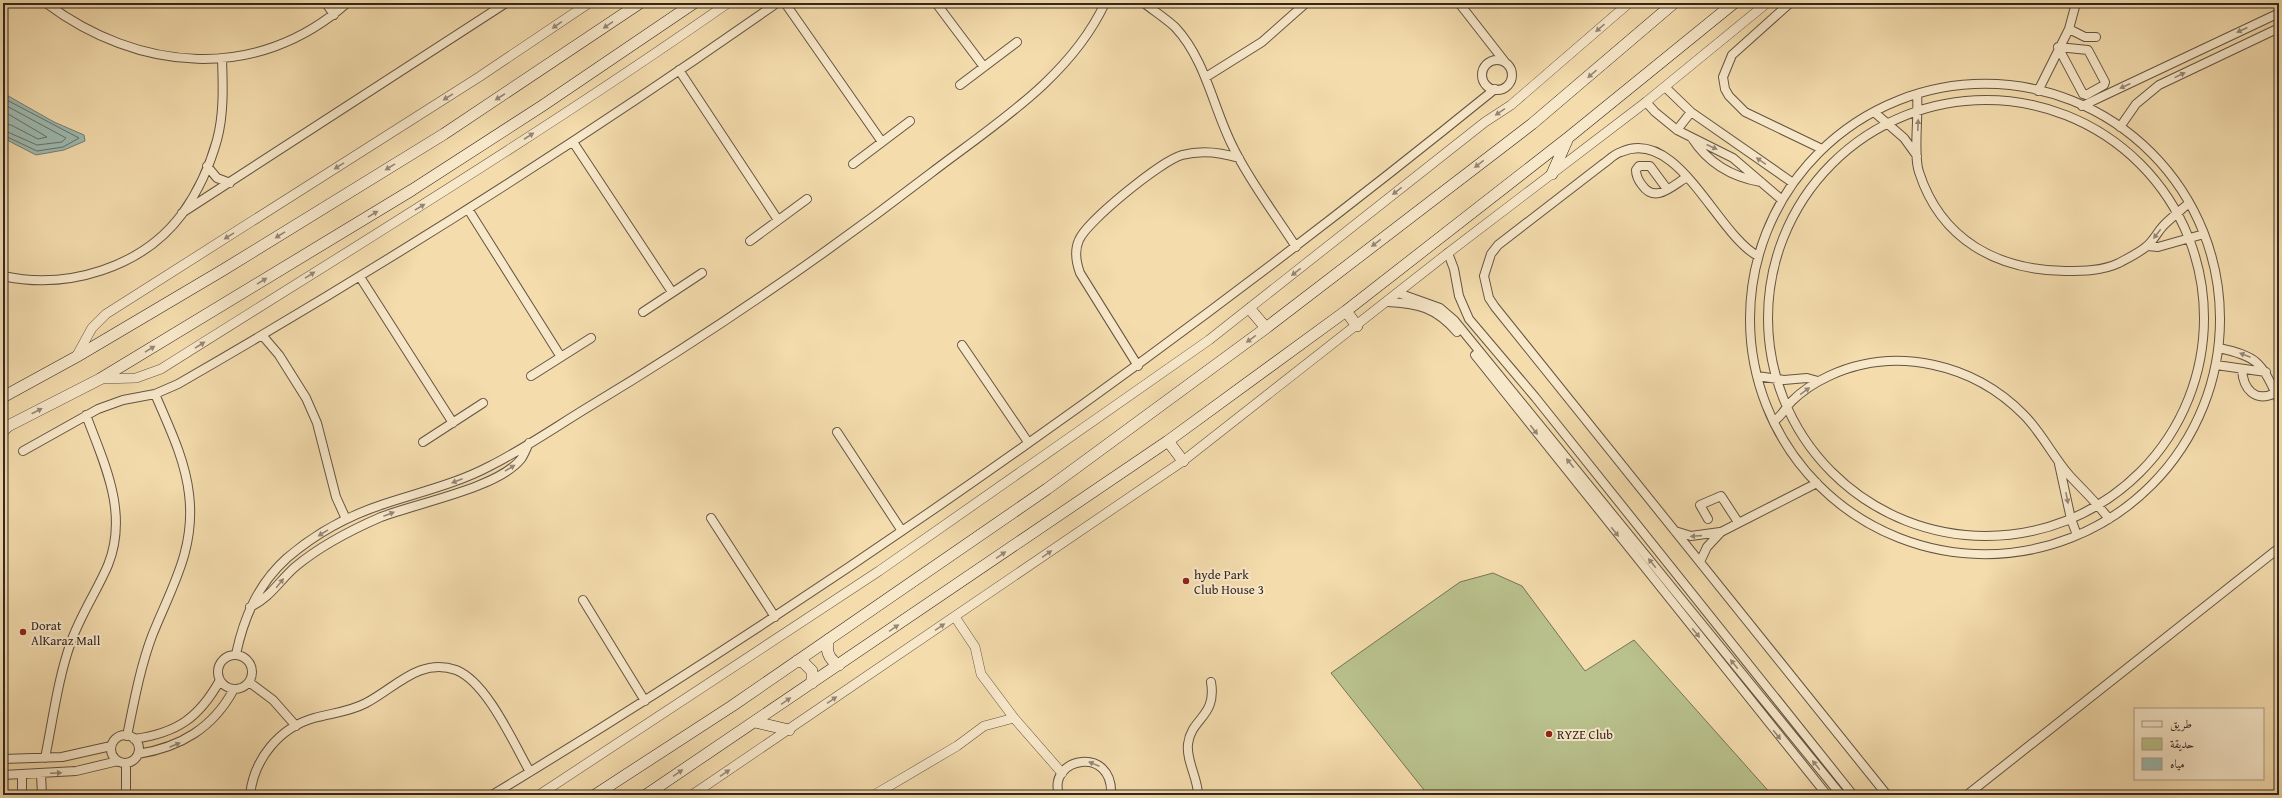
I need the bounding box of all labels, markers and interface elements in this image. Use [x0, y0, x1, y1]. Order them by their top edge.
one-way arrow [552, 21, 562, 29]
one-way arrow [603, 21, 613, 29]
one-way arrow [1594, 24, 1605, 33]
one-way arrow [2237, 27, 2248, 33]
one-way arrow [1586, 69, 1597, 78]
one-way arrow [2174, 72, 2185, 78]
one-way arrow [2119, 83, 2130, 89]
one-way arrow [442, 93, 454, 100]
one-way arrow [495, 93, 505, 101]
one-way arrow [1495, 108, 1505, 116]
one-way arrow [1915, 119, 1922, 131]
one-way arrow [524, 133, 535, 140]
one-way arrow [1706, 144, 1717, 150]
one-way arrow [1755, 157, 1766, 165]
one-way arrow [1474, 160, 1485, 168]
one-way arrow [333, 163, 345, 170]
one-way arrow [385, 163, 395, 171]
one-way arrow [1392, 187, 1403, 195]
one-way arrow [414, 203, 426, 210]
one-way arrow [367, 210, 379, 217]
one-way arrow [2153, 228, 2162, 239]
one-way arrow [224, 232, 234, 240]
one-way arrow [274, 232, 286, 239]
one-way arrow [1371, 239, 1382, 248]
one-way arrow [1290, 268, 1301, 277]
one-way arrow [304, 271, 315, 279]
one-way arrow [256, 278, 268, 285]
one-way arrow [1245, 335, 1256, 343]
one-way arrow [194, 341, 206, 348]
one-way arrow [144, 345, 156, 352]
one-way arrow [2239, 351, 2251, 357]
one-way arrow [1800, 387, 1811, 395]
one-way arrow [31, 408, 43, 415]
one-way arrow [1530, 424, 1538, 435]
one-way arrow [1566, 457, 1574, 468]
one-way arrow [504, 465, 516, 472]
one-way arrow [451, 478, 463, 484]
one-way arrow [2064, 492, 2070, 505]
one-way arrow [383, 511, 395, 517]
one-way arrow [1611, 526, 1619, 537]
one-way arrow [317, 529, 329, 536]
one-way arrow [1690, 532, 1702, 539]
one-way arrow [1042, 550, 1052, 558]
one-way arrow [996, 551, 1006, 559]
one-way arrow [1648, 558, 1656, 569]
place label: hyde Park Club House 3 [1194, 565, 1264, 599]
marker: hyde Park Club House 3 [1181, 576, 1191, 586]
one-way arrow [276, 578, 284, 589]
place label: Dorat AlKaraz Mall [31, 616, 101, 650]
one-way arrow [935, 623, 945, 631]
one-way arrow [888, 624, 899, 632]
marker: Dorat AlKaraz Mall [18, 627, 28, 637]
one-way arrow [1692, 628, 1700, 639]
one-way arrow [1730, 659, 1739, 670]
one-way arrow [827, 696, 838, 704]
one-way arrow [781, 697, 791, 705]
legend [2134, 708, 2264, 780]
text: طريق [2170, 715, 2192, 732]
place label: RYZE Club [1557, 725, 1613, 744]
marker: RYZE Club [1544, 729, 1554, 739]
one-way arrow [1773, 729, 1782, 740]
text: حديقة [2170, 735, 2194, 752]
one-way arrow [170, 741, 182, 747]
text: مياه [2170, 755, 2185, 772]
one-way arrow [1812, 759, 1821, 770]
one-way arrow [1088, 761, 1100, 768]
one-way arrow [673, 769, 683, 777]
one-way arrow [720, 769, 730, 777]
one-way arrow [50, 770, 63, 776]

